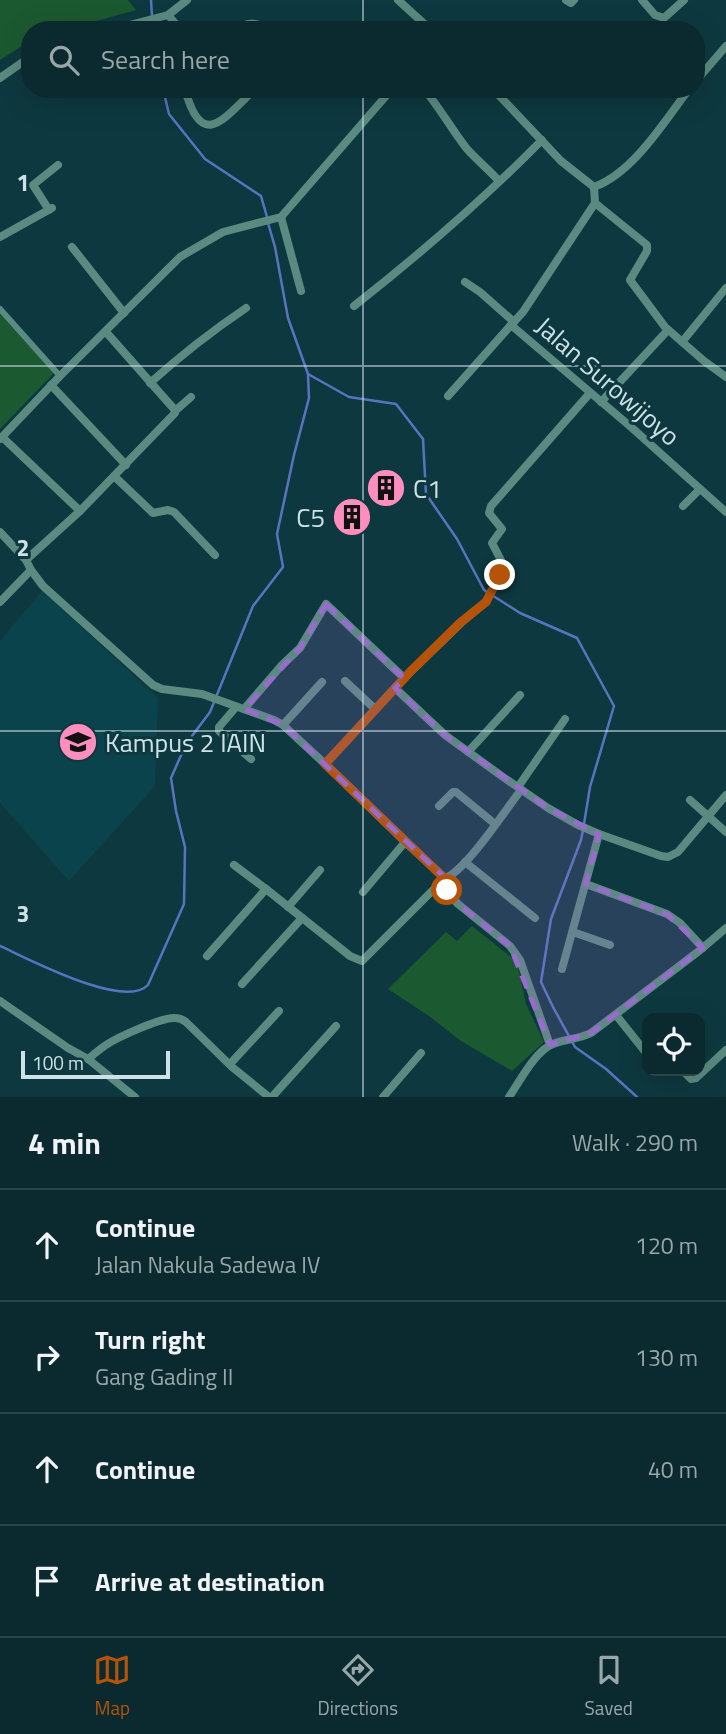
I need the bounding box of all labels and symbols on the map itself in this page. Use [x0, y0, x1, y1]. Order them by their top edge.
text: 1 [17, 165, 29, 200]
street label: Jalan Surowijoyo [527, 307, 689, 455]
building icon: C1 [365, 467, 407, 509]
place label: C1 [413, 469, 442, 508]
building icon: C5 [331, 496, 373, 538]
place label: C5 [296, 498, 325, 537]
text: 2 [17, 530, 29, 565]
route end [484, 559, 515, 590]
school or university icon: Kampus 2 IAIN [57, 721, 99, 763]
place label: Kampus 2 IAIN [105, 723, 266, 762]
route start [431, 874, 462, 905]
text: 3 [17, 896, 29, 931]
scale bar [21, 1048, 170, 1080]

